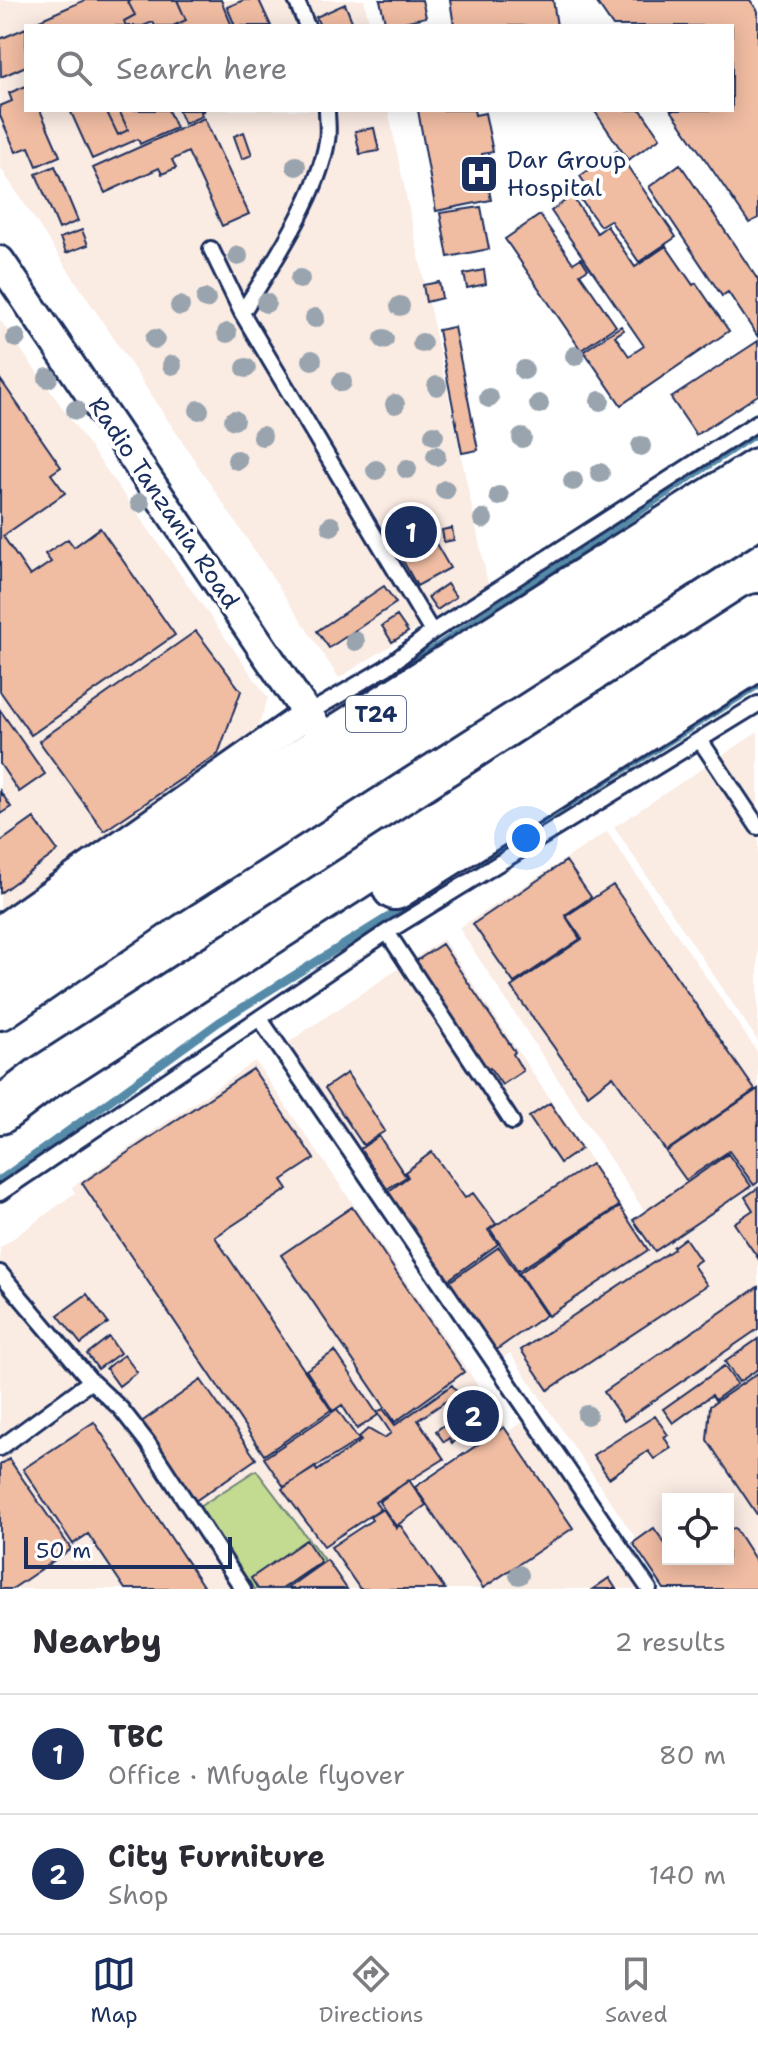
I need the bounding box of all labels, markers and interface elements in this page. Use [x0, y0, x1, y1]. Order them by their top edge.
search box [24, 24, 734, 112]
icon: search [52, 46, 96, 90]
text: Search here [116, 48, 287, 89]
place label: Dar Group Hospital [507, 144, 627, 204]
hospital icon: Dar Group Hospital [458, 153, 500, 195]
street label: Radio Tanzania Road [81, 391, 247, 615]
pin: 1 [385, 502, 437, 562]
road number: T24 [346, 696, 406, 732]
your location [506, 818, 546, 858]
pin: 2 [447, 1386, 499, 1446]
map controls [662, 1493, 734, 1565]
button: locate [662, 1493, 734, 1565]
scale bar [24, 1533, 232, 1569]
text: 50 m [36, 1536, 91, 1565]
text: Nearby [32, 1618, 162, 1664]
text: 2 results [614, 1624, 726, 1659]
text: TBC [108, 1716, 164, 1757]
text: 1 [52, 1737, 64, 1772]
text: 80 m [659, 1737, 726, 1772]
text: Office · Mfugale flyover [108, 1757, 405, 1792]
text: City Furniture [108, 1836, 325, 1877]
text: 2 [49, 1857, 67, 1892]
text: 140 m [649, 1857, 726, 1892]
text: Shop [108, 1877, 169, 1912]
tab: Map [91, 1952, 138, 2029]
tab: Directions [319, 1952, 424, 2029]
tab: Saved [605, 1952, 667, 2029]

